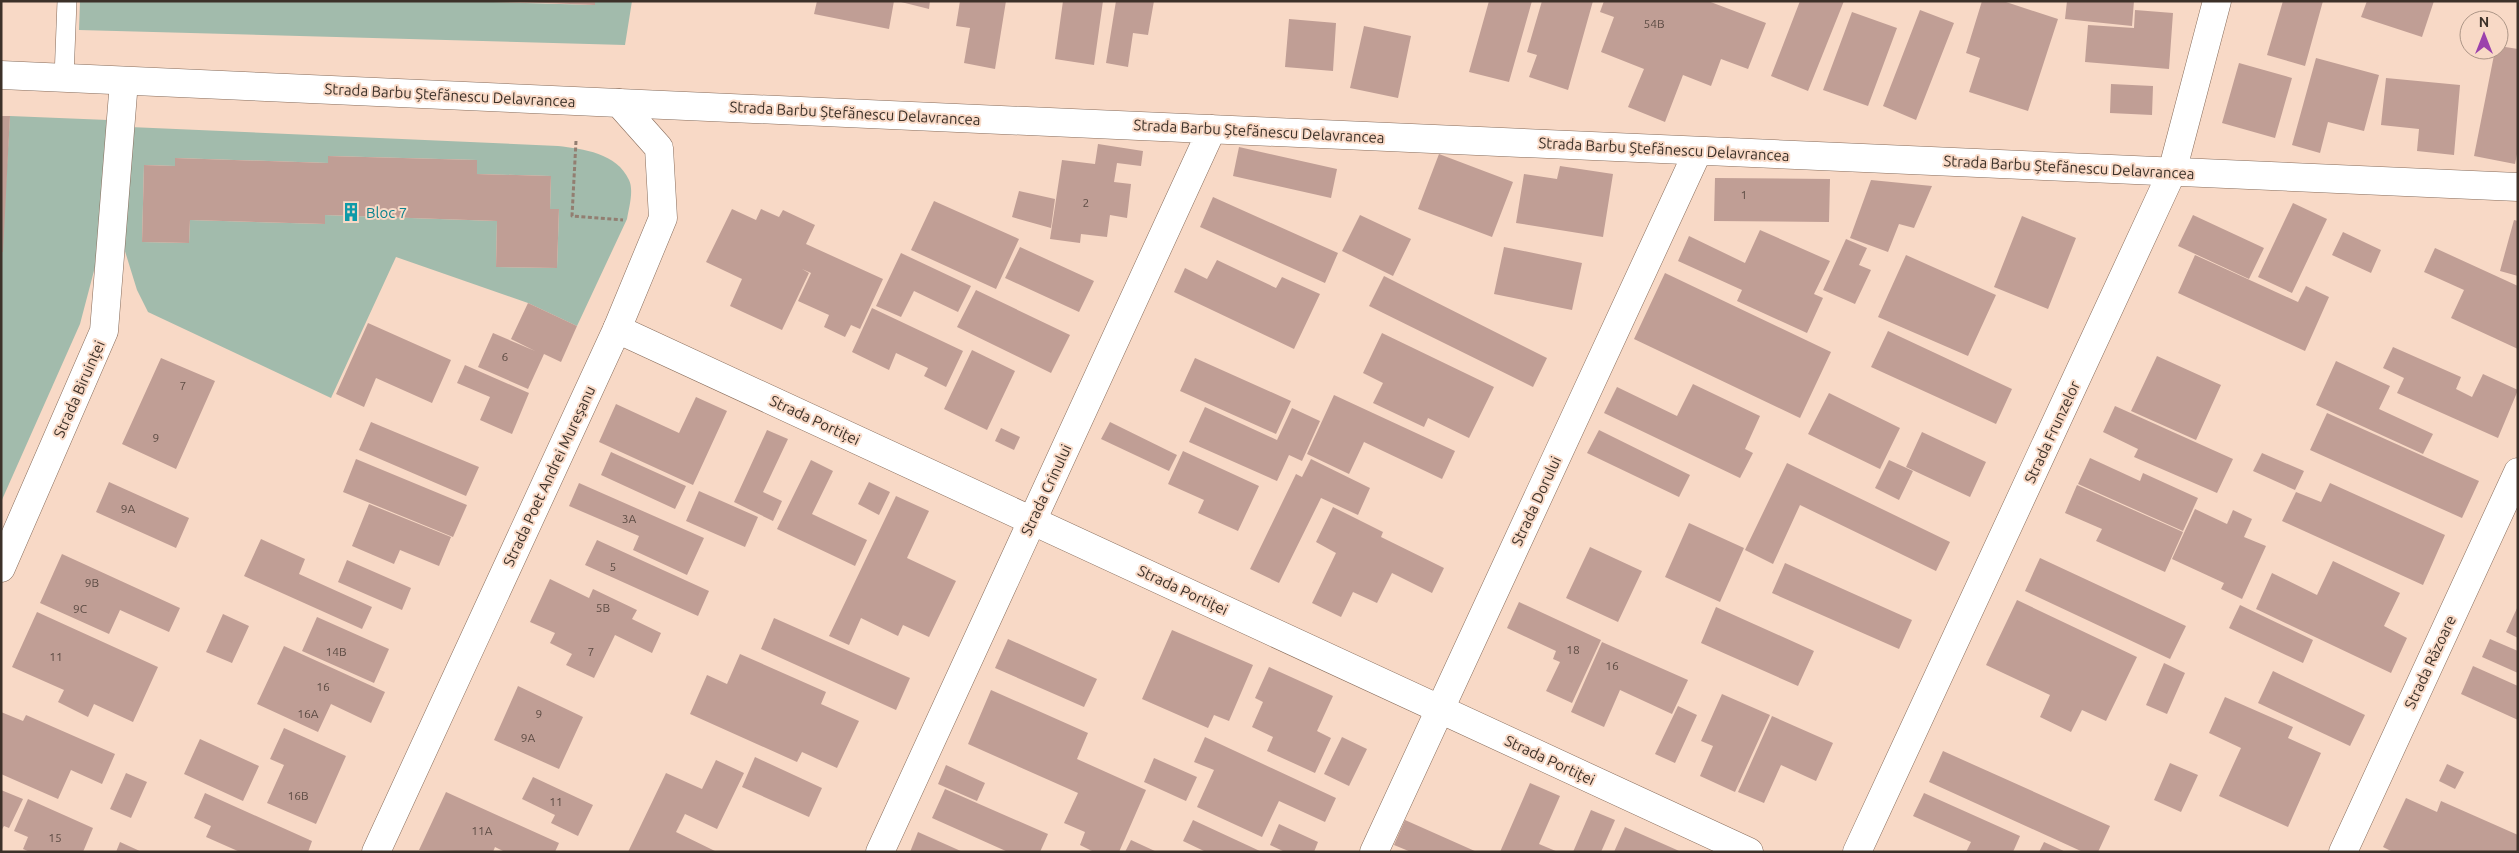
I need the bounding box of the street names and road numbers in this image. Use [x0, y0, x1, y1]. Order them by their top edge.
street label: Strada Barbu Ștefănescu Delavrancea [324, 80, 576, 110]
street label: Strada Barbu Ștefănescu Delavrancea [729, 98, 981, 128]
street label: Strada Barbu Ștefănescu Delavrancea [1133, 116, 1385, 146]
street label: Strada Barbu Ștefănescu Delavrancea [1538, 134, 1790, 164]
street label: Strada Barbu Ștefănescu Delavrancea [1943, 152, 2195, 182]
street label: Strada Biruinței [50, 338, 108, 440]
street label: Strada Frunzelor [2021, 378, 2083, 486]
street label: Strada Poet Andrei Mureșanu [500, 383, 598, 569]
street label: Strada Portiței [767, 392, 863, 448]
street label: Strada Crinului [1017, 442, 1075, 538]
street label: Strada Dorului [1508, 454, 1564, 548]
street label: Strada Portiței [1135, 562, 1231, 618]
street label: Strada Răzoare [2401, 613, 2459, 711]
street label: Strada Portiței [1502, 732, 1598, 788]

